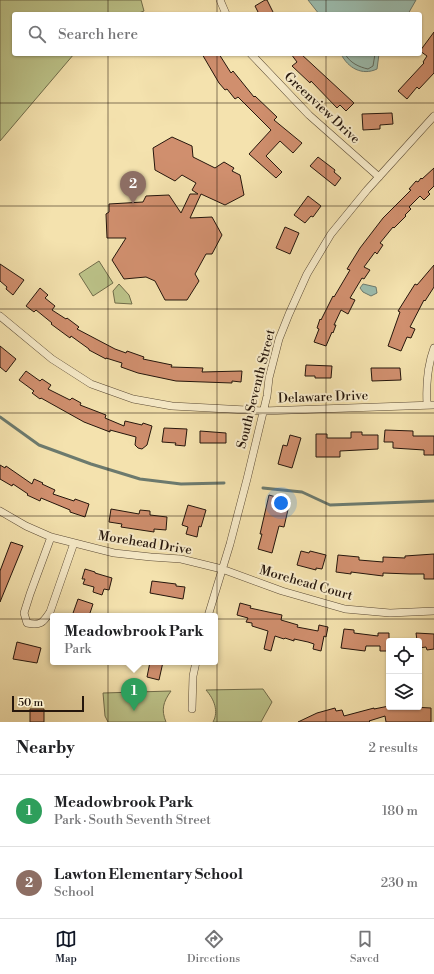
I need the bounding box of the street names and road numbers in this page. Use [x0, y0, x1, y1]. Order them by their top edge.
street label: Greenview Drive [281, 69, 364, 148]
street label: South Seventh Street [233, 327, 279, 450]
street label: Delaware Drive [277, 387, 369, 407]
street label: Morehead Drive [97, 528, 194, 558]
street label: Morehead Court [258, 562, 355, 604]

